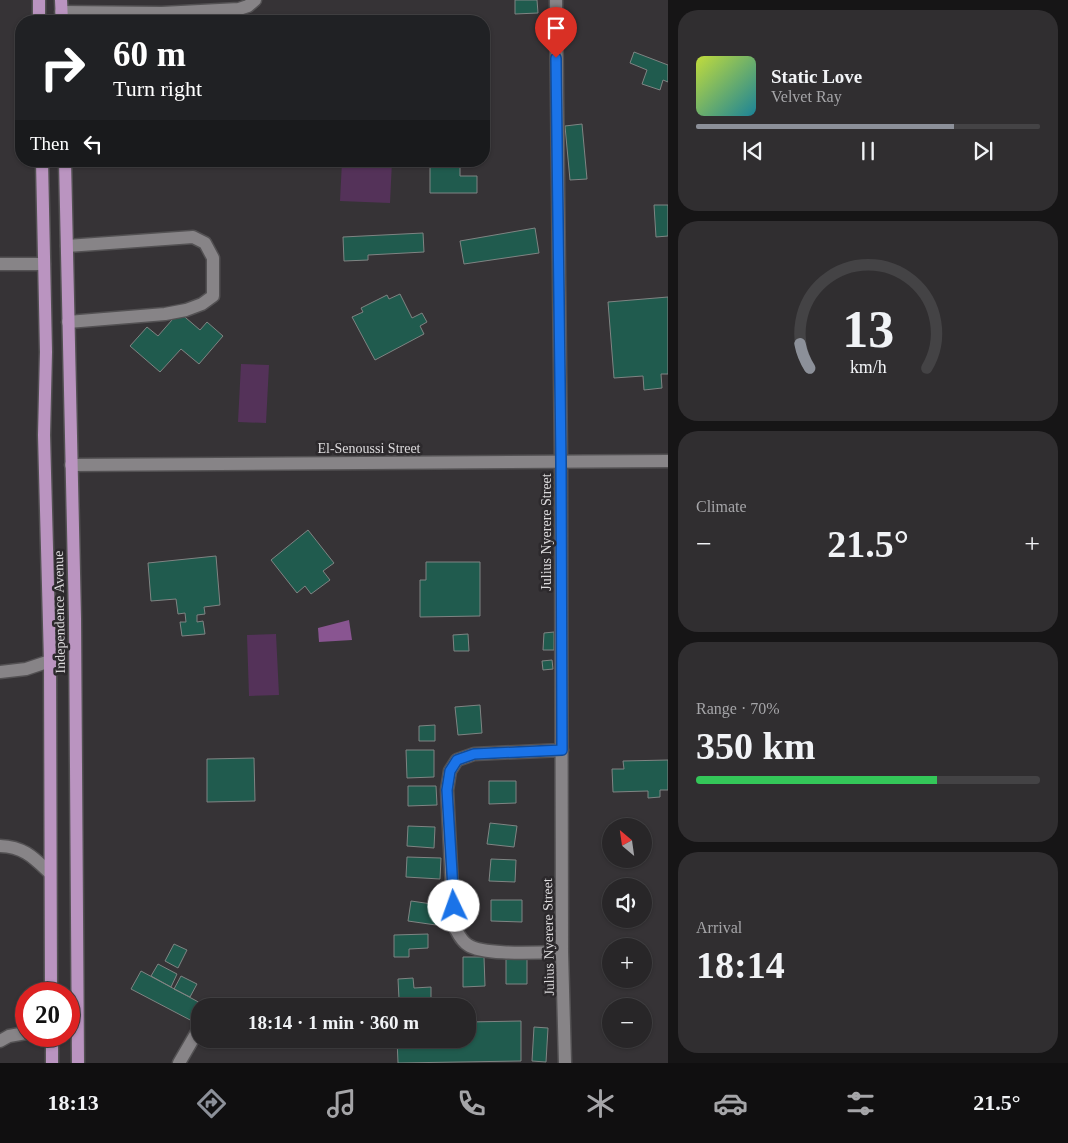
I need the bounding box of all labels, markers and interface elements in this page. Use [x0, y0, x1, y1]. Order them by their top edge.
pin [535, 7, 577, 58]
icon: arrive [542, 14, 570, 42]
icon: right [30, 35, 95, 100]
text: 60 m [113, 35, 186, 74]
text: Static Love [771, 66, 862, 87]
text: Turn right [113, 76, 202, 101]
text: Velvet Ray [771, 88, 842, 105]
icon: left [79, 130, 107, 158]
text: Then [30, 133, 69, 154]
icon: previous [739, 137, 767, 165]
icon: pause [854, 137, 882, 165]
icon: next [969, 137, 997, 165]
text: 13 [842, 301, 894, 358]
text: km/h [850, 357, 886, 377]
street label: El-Senoussi Street [317, 441, 421, 456]
street label: Julius Nyerere Street [539, 473, 554, 591]
text: Climate [696, 498, 747, 515]
text: 21.5° [827, 523, 909, 565]
text: − [696, 528, 712, 559]
text: + [1024, 528, 1040, 559]
street label: Independence Avenue [51, 550, 68, 674]
text: Range · 70% [696, 700, 780, 717]
text: 350 km [696, 725, 815, 767]
north arrow [602, 818, 652, 868]
map controls [602, 818, 652, 1048]
street label: Julius Nyerere Street [540, 878, 557, 996]
button: sound [602, 878, 652, 928]
position arrow [427, 879, 479, 931]
text: Arrival [696, 919, 742, 936]
button: + [602, 938, 652, 988]
text: 18:14 [696, 944, 785, 986]
speed limit sign: 20 [15, 982, 80, 1047]
button: − [602, 998, 652, 1048]
text: 18:14 · 1 min · 360 m [248, 1012, 419, 1033]
icon: directions [194, 1086, 229, 1121]
icon: music [324, 1086, 359, 1121]
icon: phone [454, 1086, 489, 1121]
icon: climate [583, 1086, 618, 1121]
icon: car [713, 1086, 748, 1121]
icon: filters [843, 1086, 878, 1121]
text: 18:13 [47, 1090, 99, 1115]
text: 21.5° [973, 1090, 1020, 1115]

